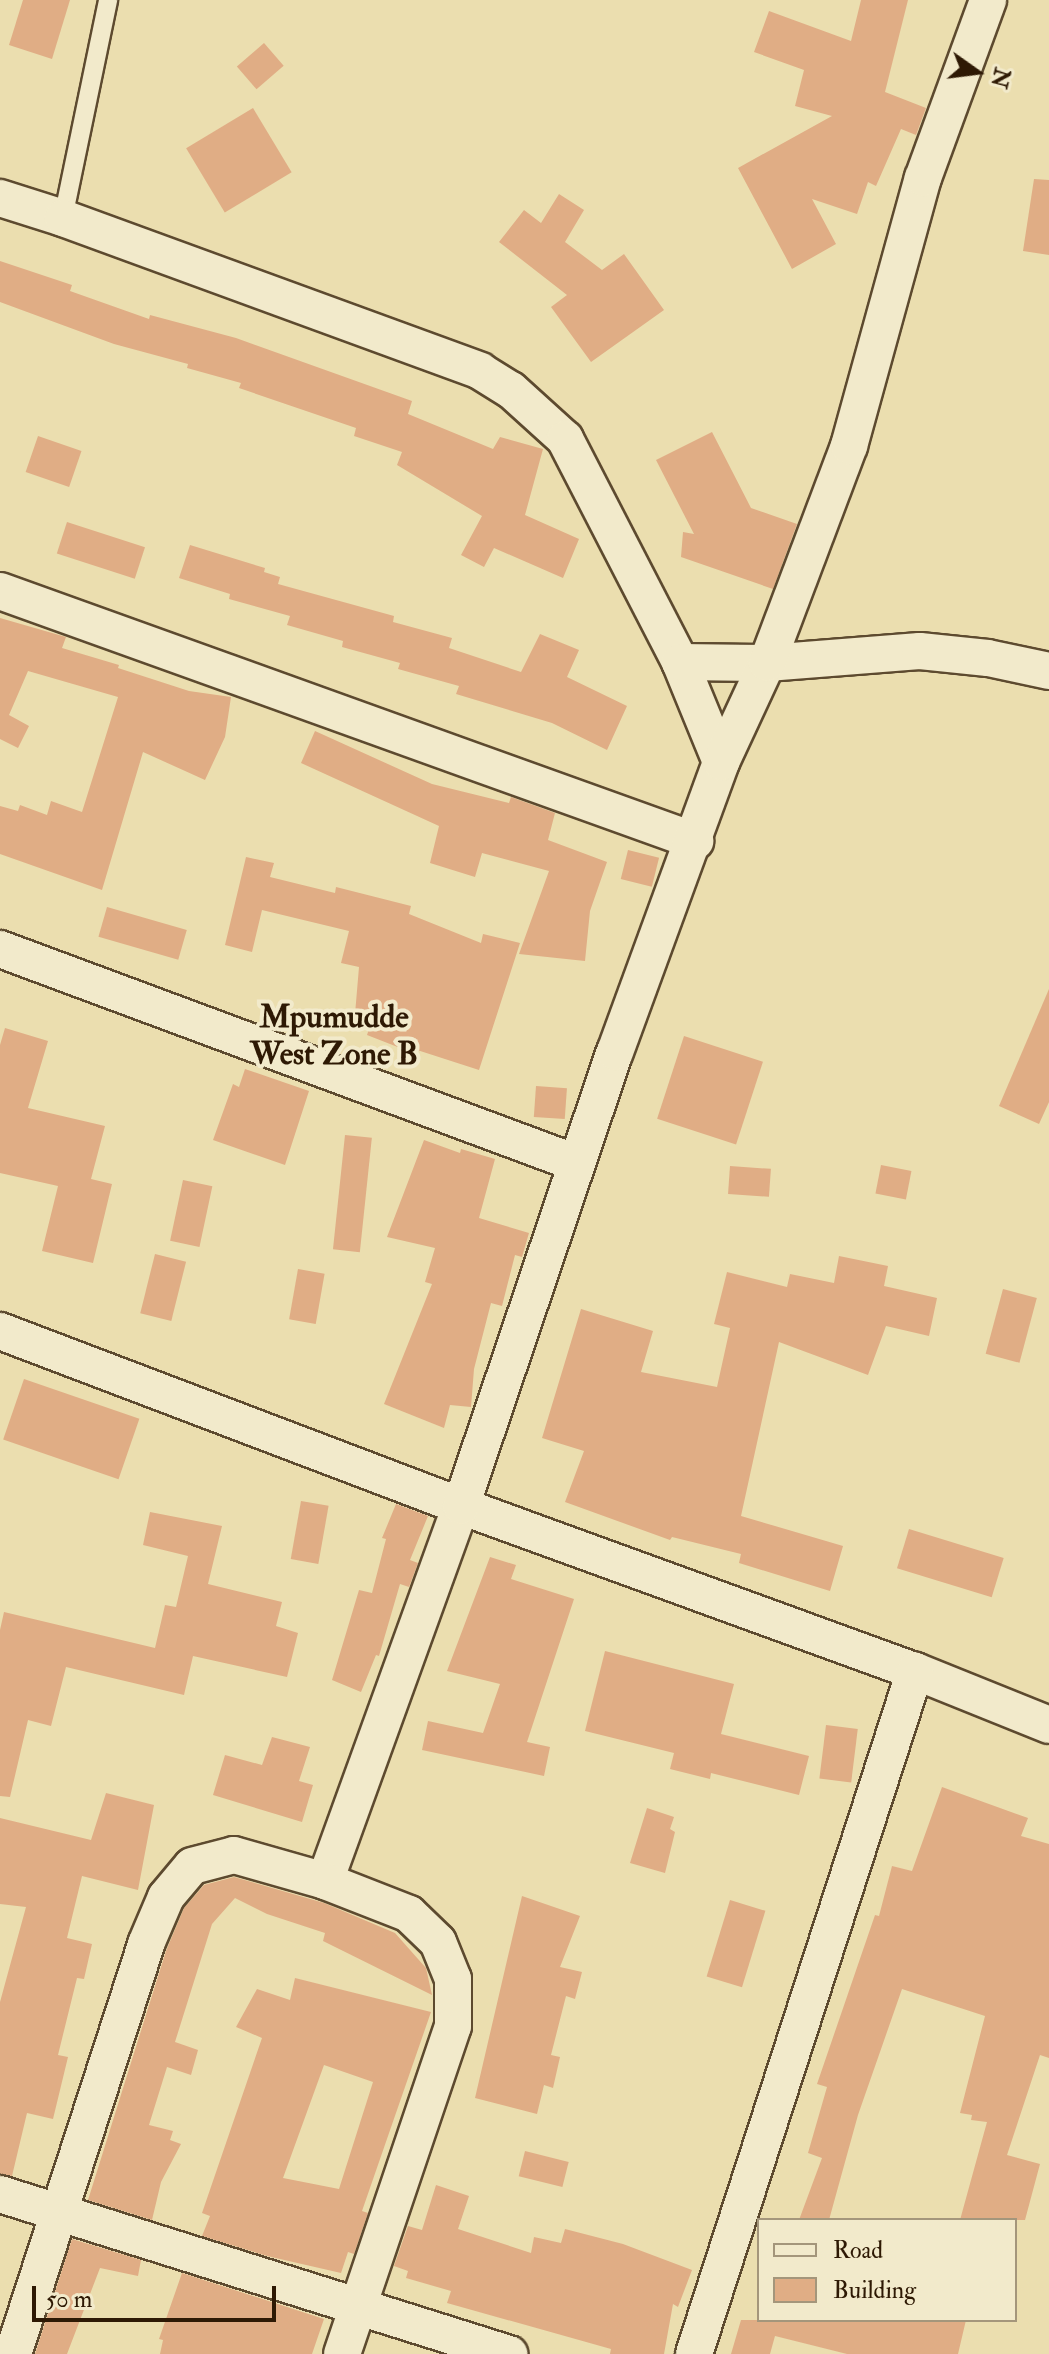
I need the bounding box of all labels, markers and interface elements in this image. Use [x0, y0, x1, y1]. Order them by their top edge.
north arrow [937, 32, 1017, 112]
text: N [984, 65, 1016, 91]
district label: Mpumudde West Zone B [250, 999, 418, 1074]
legend [757, 2218, 1017, 2322]
text: Road [833, 2235, 883, 2266]
scale bar [36, 2270, 280, 2320]
text: Building [833, 2275, 916, 2306]
text: 50 m [46, 2284, 92, 2315]

